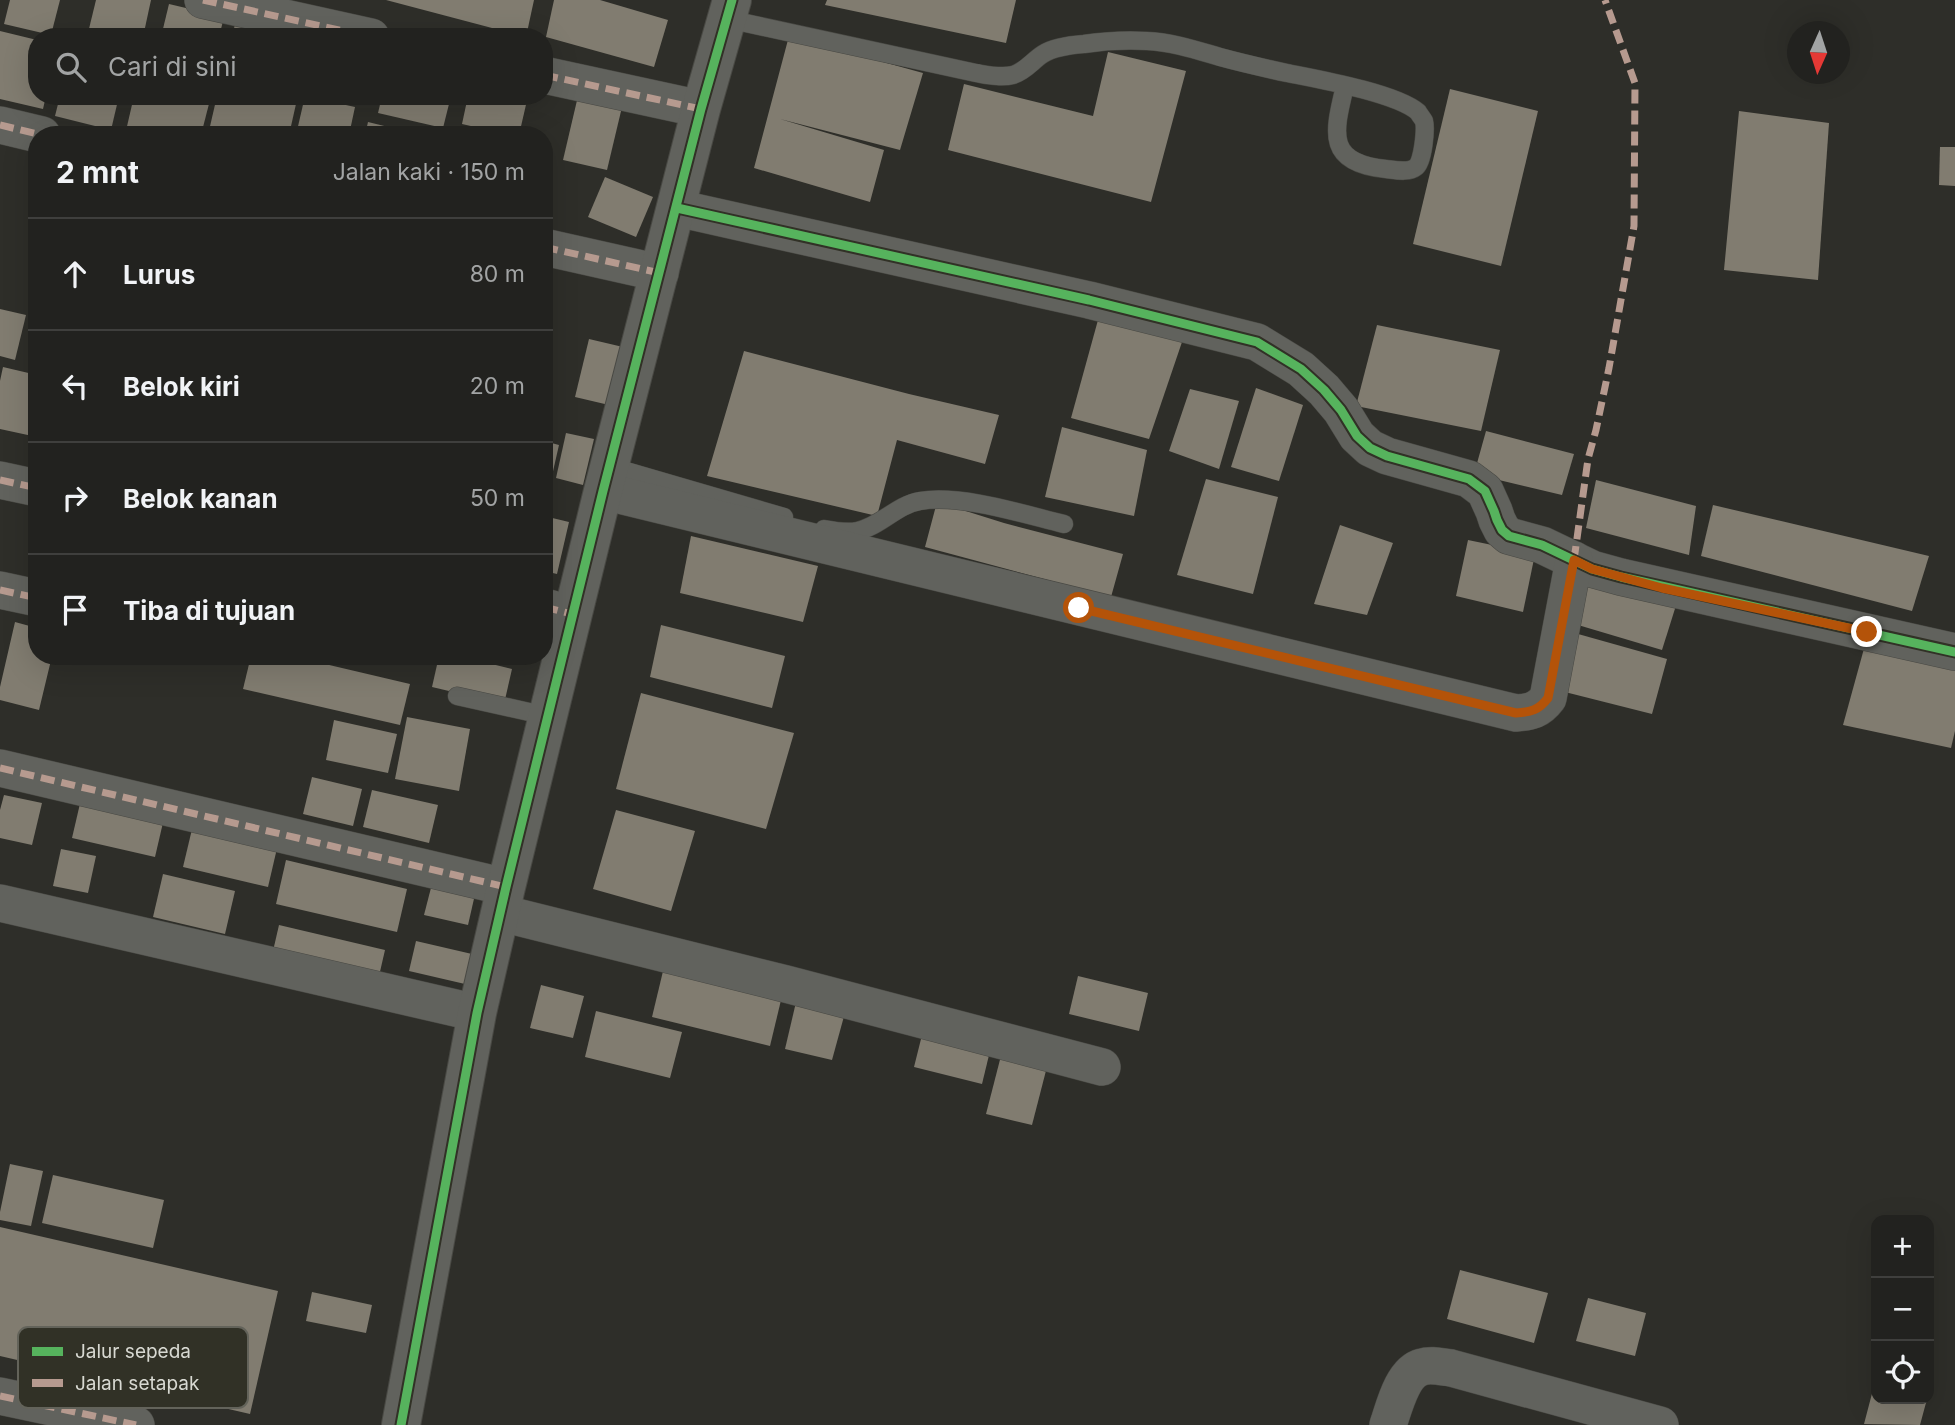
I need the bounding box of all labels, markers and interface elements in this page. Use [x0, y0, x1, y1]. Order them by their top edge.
north arrow [1787, 21, 1850, 84]
search box [28, 28, 553, 105]
icon: search [52, 48, 90, 86]
text: Cari di sini [108, 51, 237, 82]
text: 2 mnt [56, 154, 139, 190]
text: Jalan kaki · 150 m [333, 158, 525, 186]
icon: ahead [56, 255, 94, 293]
text: Lurus [123, 259, 195, 290]
text: 80 m [470, 260, 525, 288]
icon: left [56, 367, 94, 405]
text: Belok kiri [123, 371, 240, 402]
text: 20 m [470, 372, 525, 400]
icon: right [56, 479, 94, 517]
text: Belok kanan [123, 483, 278, 514]
text: 50 m [470, 484, 525, 512]
icon: arrive [56, 591, 94, 629]
route start [1063, 592, 1094, 623]
text: Tiba di tujuan [123, 595, 295, 626]
route end [1851, 616, 1882, 647]
map controls [1871, 1215, 1934, 1404]
button: + [1871, 1215, 1934, 1278]
button: − [1871, 1278, 1934, 1341]
legend [18, 1327, 248, 1408]
text: Jalur sepeda [75, 1340, 191, 1363]
button: locate [1871, 1341, 1934, 1404]
text: Jalan setapak [75, 1372, 200, 1395]

